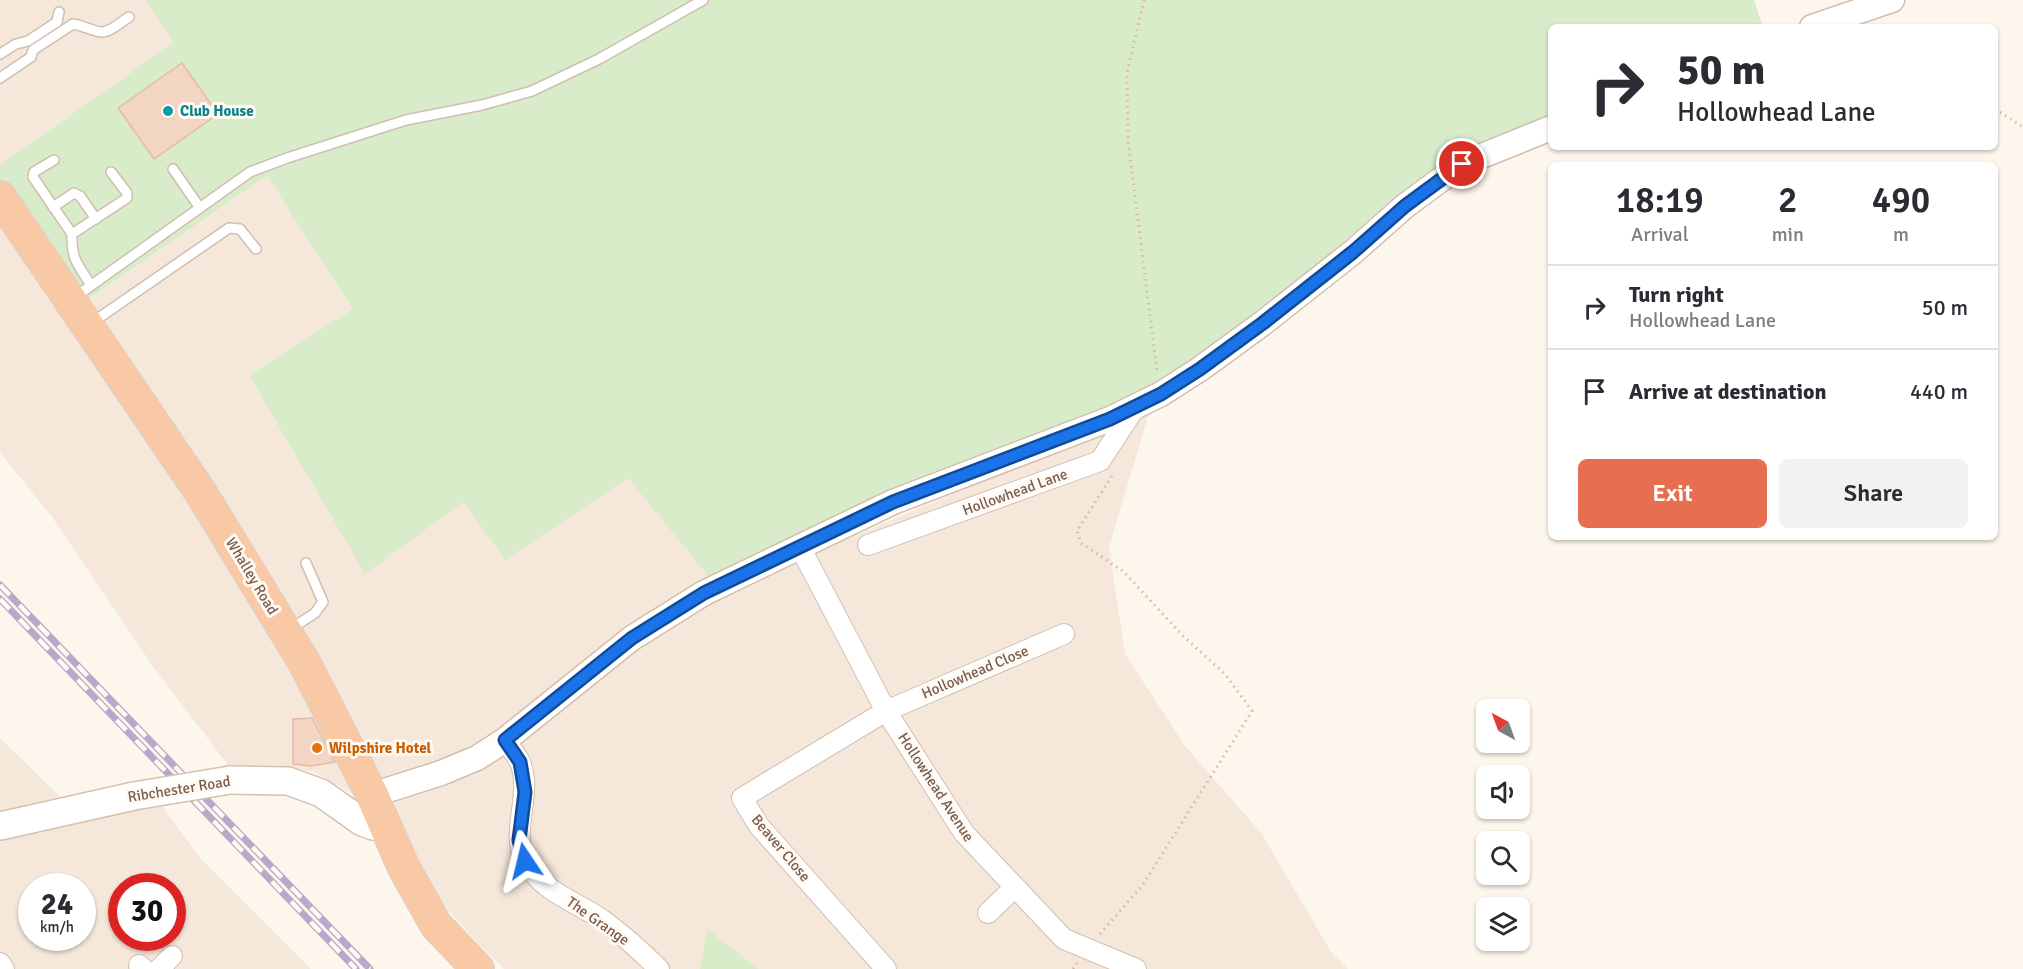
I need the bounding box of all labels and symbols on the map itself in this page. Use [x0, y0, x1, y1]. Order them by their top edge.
place label: Club House [180, 102, 254, 120]
marker: Club House [161, 104, 175, 118]
pin [1436, 138, 1487, 189]
street label: Hollowhead Lane [960, 465, 1070, 519]
street label: Whalley Road [222, 534, 282, 618]
street label: Hollowhead Close [919, 641, 1031, 703]
north arrow [1476, 699, 1530, 753]
street label: Hollowhead Avenue [894, 729, 978, 845]
place label: Wilpshire Hotel [329, 739, 432, 757]
marker: Wilpshire Hotel [310, 741, 324, 755]
street label: Ribchester Road [126, 772, 232, 806]
street label: Beaver Close [748, 811, 814, 885]
position arrow [493, 829, 557, 893]
speed limit sign: 30 [108, 873, 186, 951]
street label: The Grange [563, 893, 633, 949]

